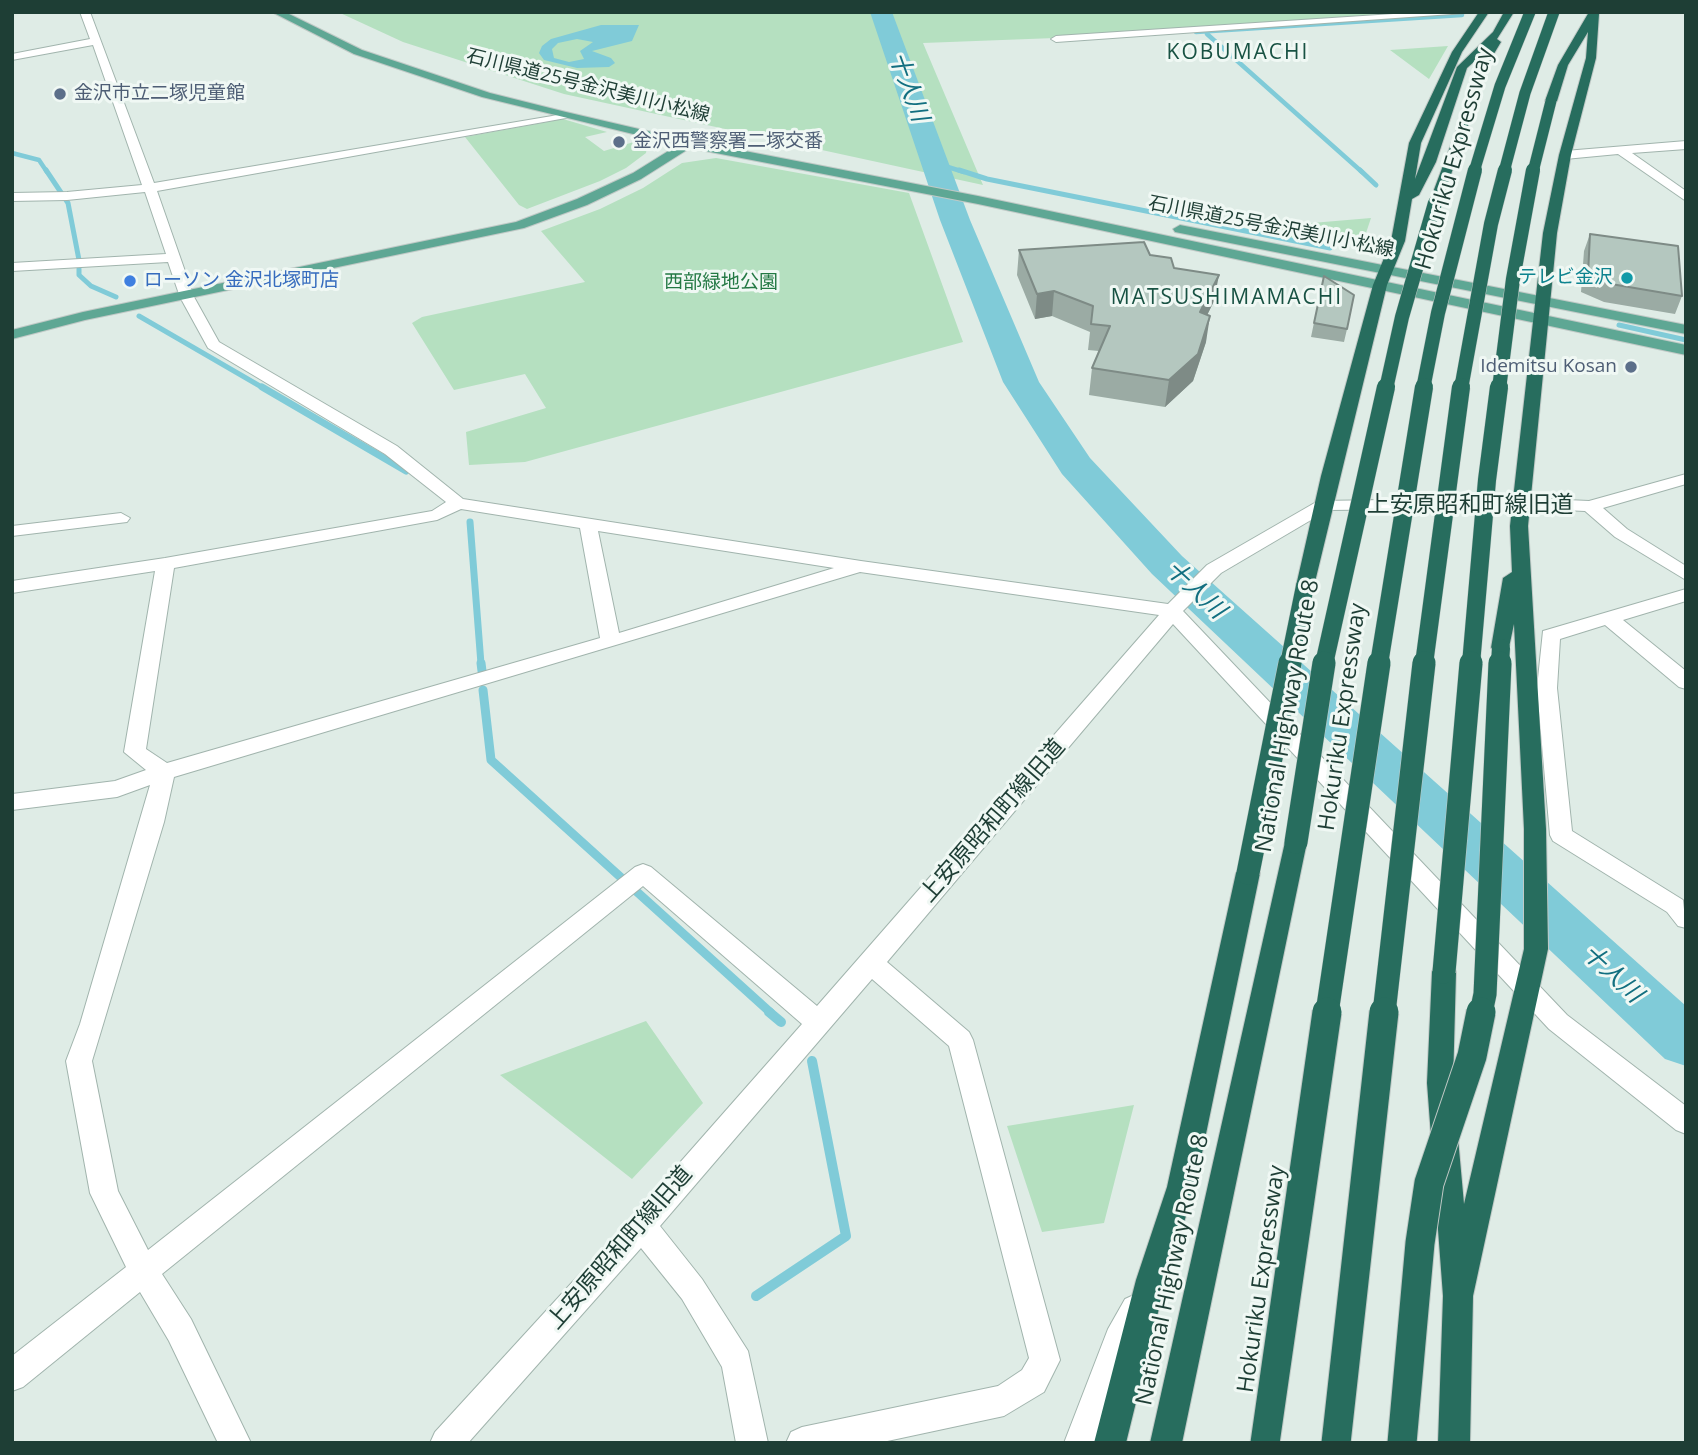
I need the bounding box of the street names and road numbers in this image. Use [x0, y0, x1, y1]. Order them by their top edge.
street label: 石川県道25号金沢美川小松線 [464, 45, 712, 127]
street label: Hokuriku Expressway [1410, 45, 1500, 273]
street label: 石川県道25号金沢美川小松線 [1146, 192, 1396, 262]
street label: 上安原昭和町線旧道 [1367, 491, 1573, 519]
street label: National Highway Route 8 [1250, 577, 1326, 855]
street label: Hokuriku Expressway [1313, 601, 1373, 833]
street label: 上安原昭和町線旧道 [915, 734, 1071, 908]
street label: National Highway Route 8 [1131, 1132, 1215, 1408]
street label: 上安原昭和町線旧道 [542, 1161, 698, 1335]
street label: Hokuriku Expressway [1232, 1163, 1292, 1395]

